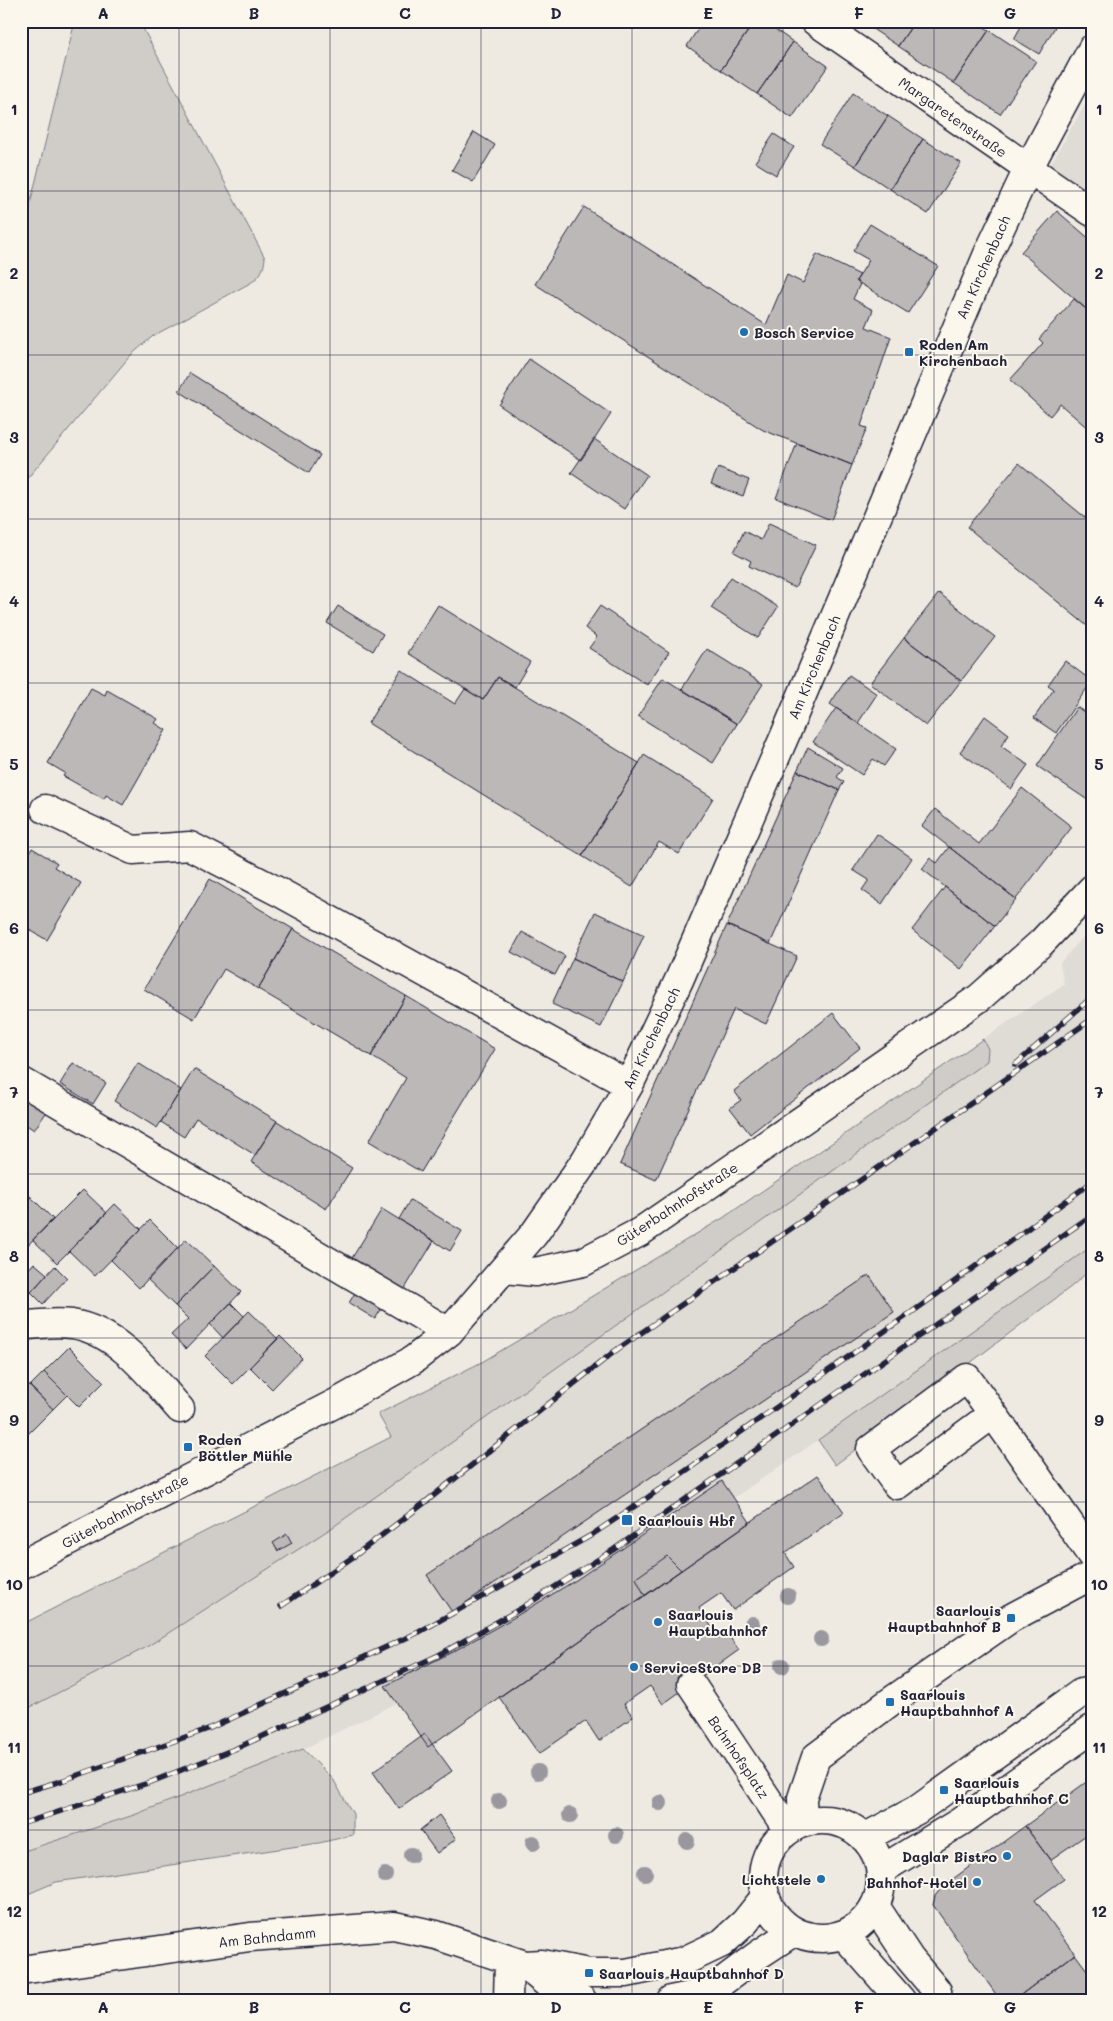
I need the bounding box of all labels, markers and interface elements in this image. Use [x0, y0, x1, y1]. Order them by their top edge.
text: A [97, 2, 109, 23]
text: B [249, 2, 259, 23]
text: C [399, 2, 411, 23]
text: D [550, 2, 562, 23]
text: E [703, 2, 713, 23]
text: F [854, 2, 864, 23]
text: G [1004, 2, 1016, 23]
street label: Margaretenstraße [895, 72, 1011, 162]
text: 1 [10, 98, 18, 119]
text: 1 [1095, 98, 1103, 119]
street label: Am Kirchenbach [952, 212, 1014, 322]
text: 2 [10, 262, 19, 283]
text: 2 [1095, 262, 1104, 283]
place label: Bosch Service [754, 323, 854, 342]
marker: Bosch Service [738, 326, 750, 338]
place label: Roden Am Kirchenbach [919, 335, 1007, 370]
marker: Roden Am Kirchenbach [903, 346, 915, 358]
text: 3 [9, 426, 19, 447]
text: 3 [1094, 426, 1104, 447]
text: 4 [9, 590, 19, 611]
text: 4 [1094, 590, 1104, 611]
street label: Am Kirchenbach [783, 612, 845, 722]
text: 5 [9, 753, 19, 774]
text: 5 [1094, 753, 1104, 774]
text: 6 [9, 917, 19, 938]
text: 6 [1094, 917, 1104, 938]
street label: Am Kirchenbach [618, 984, 684, 1092]
text: 7 [10, 1081, 19, 1102]
text: 7 [1095, 1081, 1104, 1102]
street label: Güterbahnhofstraße [613, 1158, 741, 1250]
text: 8 [9, 1245, 19, 1266]
text: 8 [1094, 1245, 1104, 1266]
text: 9 [9, 1409, 19, 1430]
text: 9 [1094, 1409, 1104, 1430]
place label: Roden Böttler Mühle [198, 1430, 292, 1465]
marker: Roden Böttler Mühle [182, 1441, 194, 1453]
street label: Güterbahnhofstraße [58, 1469, 192, 1553]
place label: Saarlouis Hbf [638, 1511, 736, 1530]
marker: Saarlouis Hbf [620, 1513, 634, 1527]
text: 10 [5, 1573, 23, 1594]
text: 10 [1090, 1573, 1108, 1594]
place label: Saarlouis Hauptbahnhof B [887, 1601, 1001, 1636]
place label: Saarlouis Hauptbahnhof [668, 1605, 768, 1640]
marker: Saarlouis Hauptbahnhof B [1005, 1612, 1017, 1624]
marker: Saarlouis Hauptbahnhof [652, 1616, 664, 1628]
place label: ServiceStore DB [644, 1658, 761, 1677]
marker: ServiceStore DB [628, 1661, 640, 1673]
place label: Saarlouis Hauptbahnhof A [900, 1685, 1014, 1720]
marker: Saarlouis Hauptbahnhof A [884, 1696, 896, 1708]
street label: Bahnhofsplatz [704, 1712, 774, 1802]
text: 11 [7, 1736, 21, 1757]
text: 11 [1092, 1736, 1106, 1757]
place label: Saarlouis Hauptbahnhof C [954, 1773, 1069, 1808]
marker: Saarlouis Hauptbahnhof C [938, 1784, 950, 1796]
place label: Daglar Bistro [902, 1847, 997, 1866]
marker: Daglar Bistro [1001, 1850, 1013, 1862]
place label: Lichtstele [742, 1870, 811, 1889]
marker: Lichtstele [815, 1873, 827, 1885]
place label: Bahnhof-Hotel [866, 1873, 967, 1892]
marker: Bahnhof-Hotel [971, 1876, 983, 1888]
text: 12 [6, 1900, 22, 1921]
text: 12 [1091, 1900, 1107, 1921]
street label: Am Bahndamm [217, 1922, 317, 1952]
place label: Saarlouis Hauptbahnhof D [599, 1964, 784, 1983]
marker: Saarlouis Hauptbahnhof D [583, 1967, 595, 1979]
text: A [97, 1996, 109, 2017]
text: B [249, 1996, 259, 2017]
text: C [399, 1996, 411, 2017]
text: D [550, 1996, 562, 2017]
text: E [703, 1996, 713, 2017]
text: F [854, 1996, 864, 2017]
text: G [1004, 1996, 1016, 2017]

